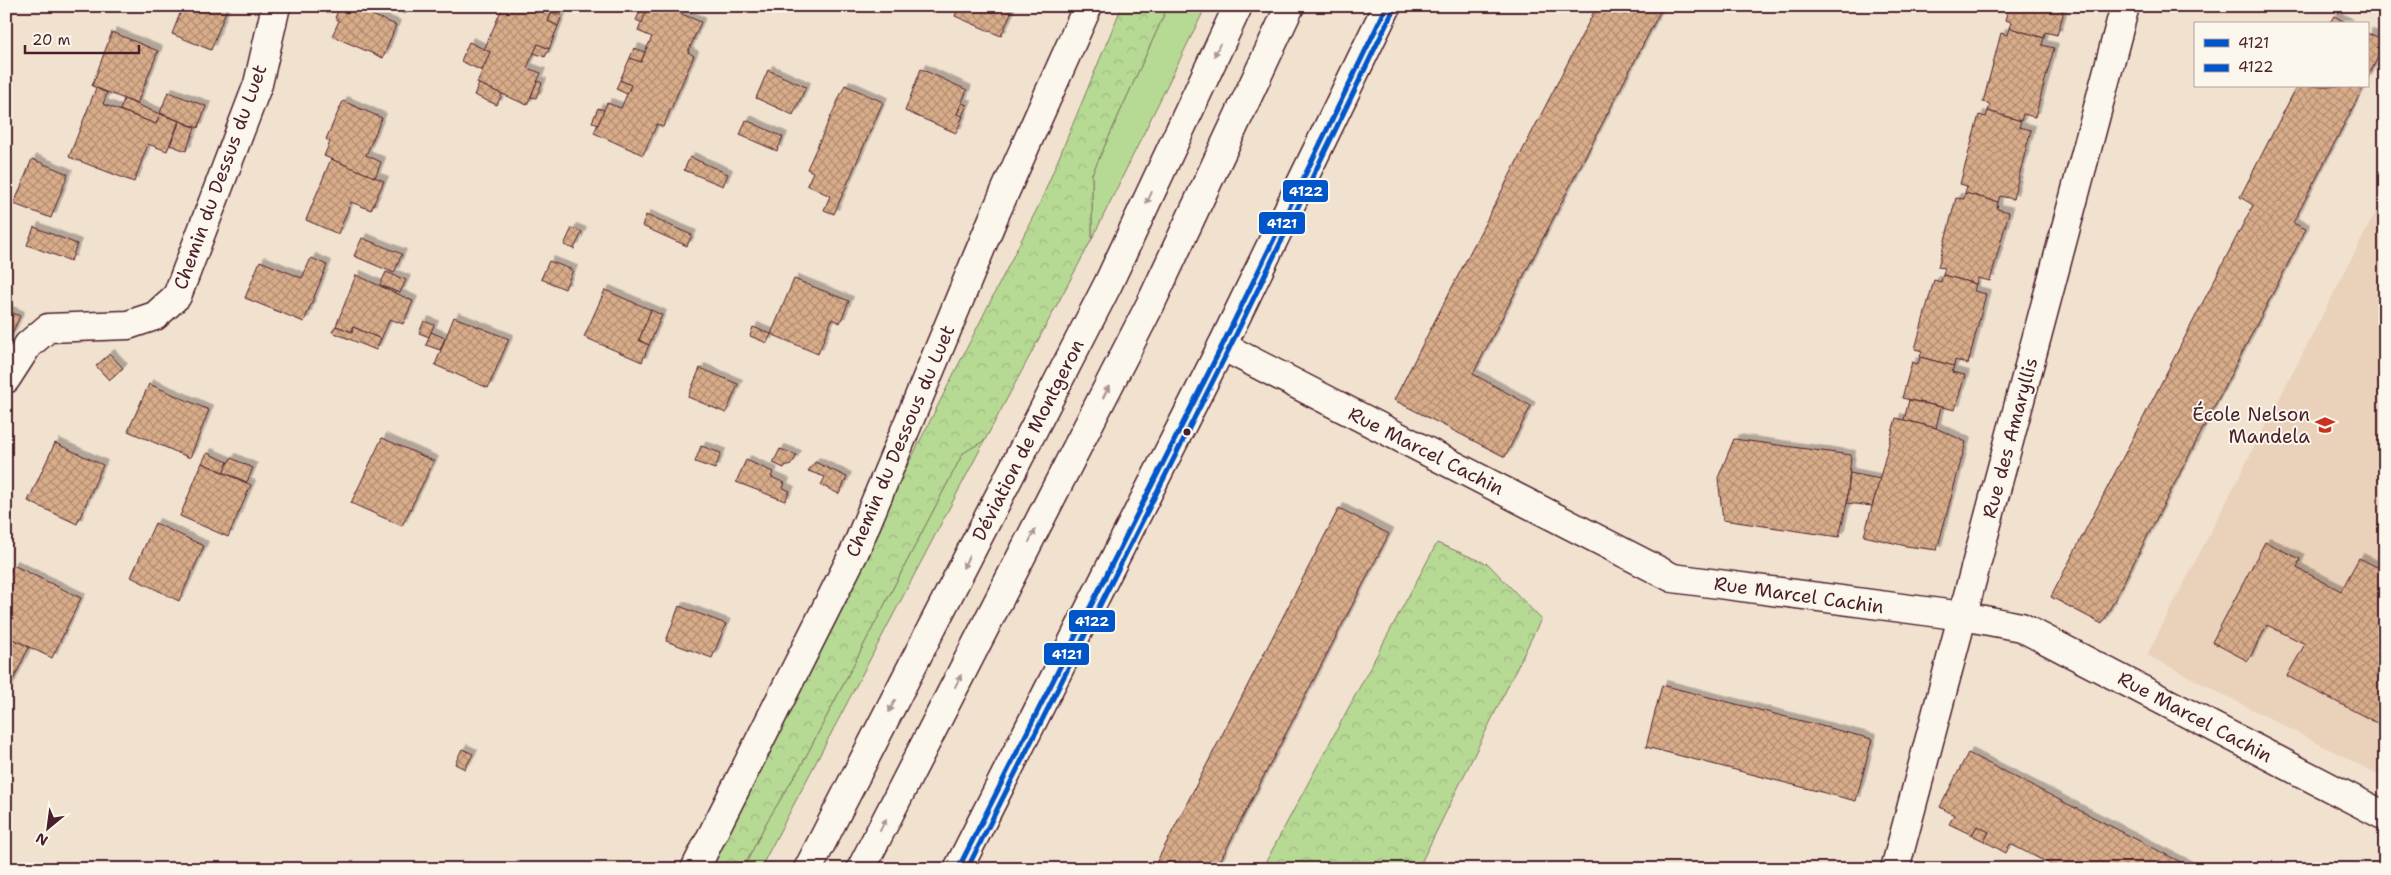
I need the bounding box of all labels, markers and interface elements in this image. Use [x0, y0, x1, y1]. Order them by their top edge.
scale bar [25, 22, 139, 54]
legend [2194, 22, 2368, 88]
text: 20 m [32, 30, 71, 50]
text: 4121 [2238, 33, 2269, 53]
one-way arrow [1213, 43, 1221, 57]
text: 4122 [2238, 57, 2274, 77]
street label: Chemin du Dessus du Luet [168, 61, 272, 293]
line badge: 4122 [1282, 179, 1329, 203]
text: 4122 [1289, 182, 1323, 200]
one-way arrow [1144, 191, 1152, 205]
line badge: 4121 [1258, 211, 1306, 235]
text: 4121 [1267, 214, 1297, 232]
street label: Chemin du Dessous du Luet [840, 321, 960, 561]
street label: Déviation de Montgeron [966, 335, 1090, 545]
street label: Rue des Amaryllis [1977, 355, 2043, 521]
one-way arrow [1102, 384, 1110, 399]
street label: Rue Marcel Cachin [1344, 401, 1508, 501]
place label: École Nelson Mandela [2192, 401, 2310, 449]
school or university icon: École Nelson Mandela [2314, 414, 2336, 436]
unlabelled marker [1182, 427, 1192, 437]
one-way arrow [1028, 529, 1036, 543]
one-way arrow [962, 555, 970, 569]
street label: Rue Marcel Cachin [1712, 571, 1886, 619]
line badge: 4122 [1068, 609, 1116, 633]
text: 4122 [1075, 612, 1109, 630]
line badge: 4121 [1043, 642, 1090, 666]
text: 4121 [1052, 645, 1082, 663]
street label: Rue Marcel Cachin [2114, 666, 2276, 768]
one-way arrow [954, 674, 962, 688]
one-way arrow [888, 699, 896, 714]
north arrow [22, 802, 72, 852]
one-way arrow [879, 818, 887, 833]
text: N [32, 829, 51, 850]

